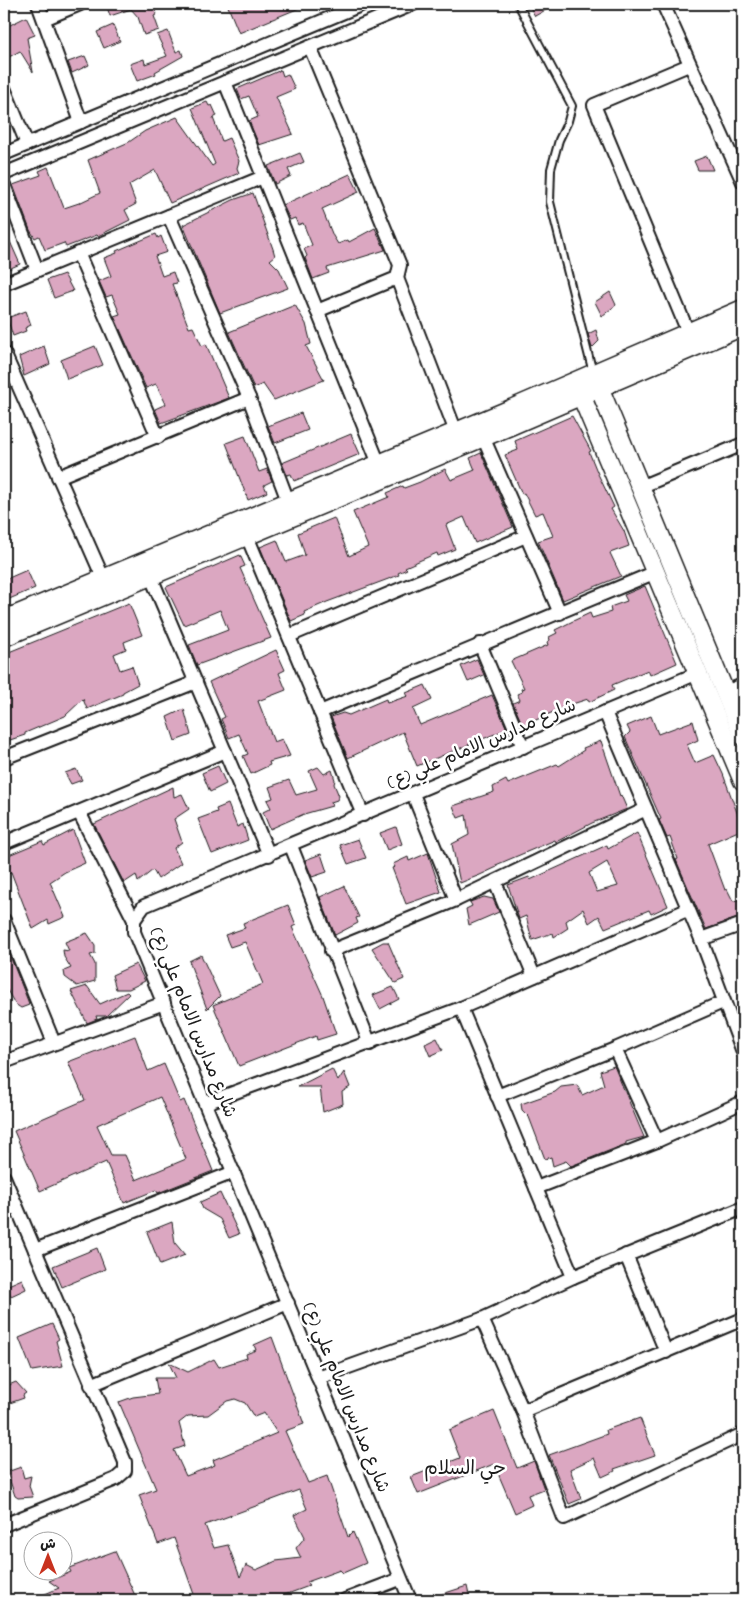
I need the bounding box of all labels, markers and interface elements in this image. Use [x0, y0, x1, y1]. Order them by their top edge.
street label: شارع مدارس الامام علي (ع) [383, 693, 581, 798]
street label: شارع مدارس الامام علي (ع) [141, 924, 242, 1123]
street label: شارع مدارس الامام علي (ع) [294, 1299, 395, 1498]
district label: حي السلام [424, 1456, 506, 1484]
north arrow [22, 1532, 72, 1582]
text: ش [40, 1534, 56, 1555]

